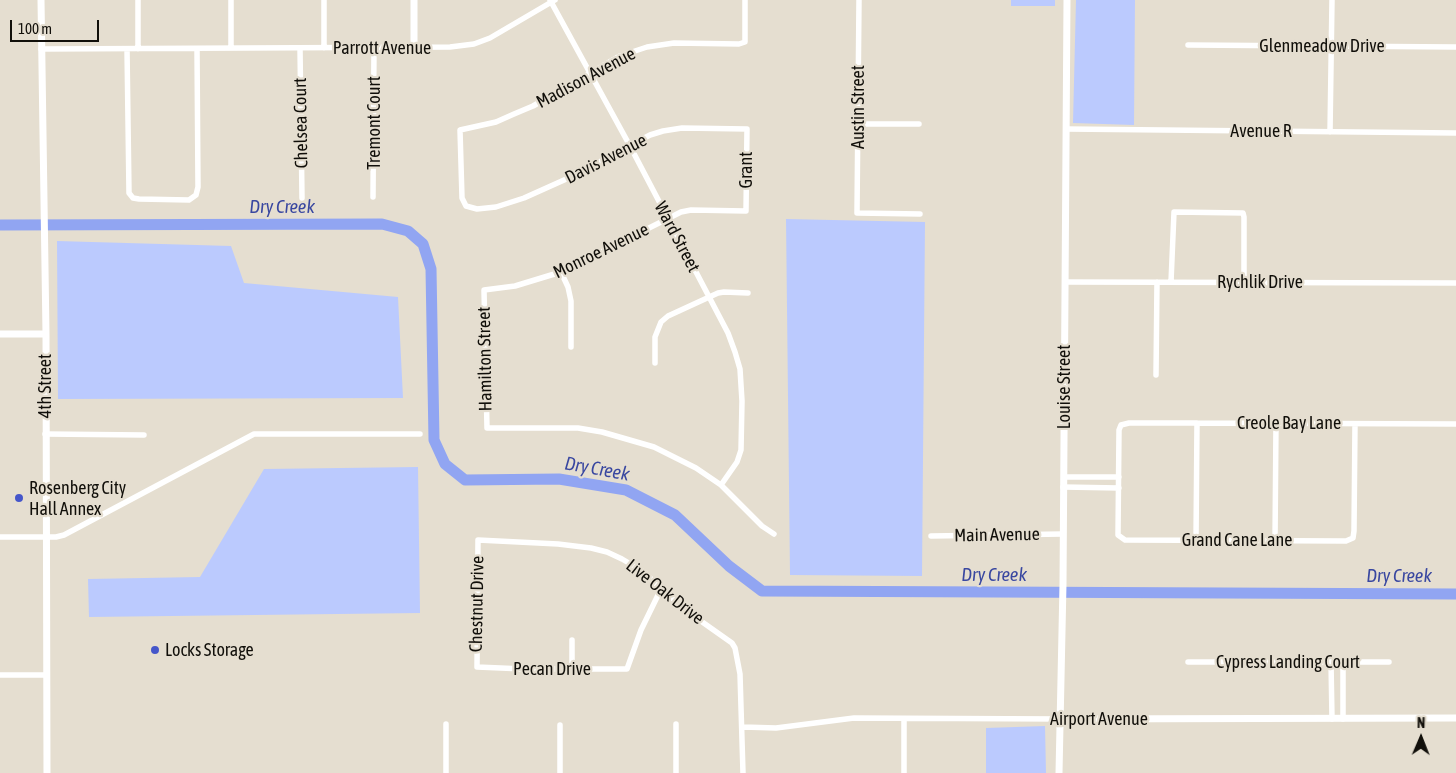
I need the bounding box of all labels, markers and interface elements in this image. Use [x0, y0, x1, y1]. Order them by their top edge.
scale bar [12, 10, 101, 42]
text: 100 m [18, 20, 52, 37]
street label: Glenmeadow Drive [1259, 35, 1385, 57]
street label: Parrott Avenue [333, 37, 431, 59]
street label: Madison Avenue [533, 43, 639, 113]
street label: Austin Street [847, 65, 869, 149]
street label: Tremont Court [363, 76, 385, 170]
street label: Chelsea Court [289, 77, 313, 169]
street label: Avenue R [1230, 120, 1292, 142]
street label: Davis Avenue [562, 129, 650, 189]
street label: Grant [735, 152, 757, 188]
water label: Dry Creek [249, 196, 315, 218]
street label: Ward Street [649, 198, 705, 276]
street label: Monroe Avenue [550, 219, 652, 283]
street label: Rychlik Drive [1217, 271, 1303, 293]
street label: Hamilton Street [473, 306, 497, 412]
street label: Louise Street [1053, 345, 1075, 429]
street label: 4th Street [34, 354, 56, 418]
street label: Creole Bay Lane [1237, 412, 1341, 434]
water label: Dry Creek [563, 452, 631, 486]
place label: Rosenberg City Hall Annex [29, 477, 126, 520]
marker: Rosenberg City Hall Annex [13, 492, 25, 504]
street label: Main Avenue [954, 523, 1040, 547]
street label: Grand Cane Lane [1182, 529, 1292, 551]
street label: Live Oak Drive [622, 555, 708, 629]
street label: Chestnut Drive [465, 556, 489, 652]
water label: Dry Creek [961, 564, 1027, 586]
water label: Dry Creek [1366, 565, 1432, 587]
place label: Locks Storage [165, 639, 254, 661]
marker: Locks Storage [149, 644, 161, 656]
street label: Cypress Landing Court [1216, 651, 1360, 673]
street label: Pecan Drive [513, 658, 591, 680]
street label: Airport Avenue [1050, 708, 1148, 730]
north arrow [1396, 713, 1446, 763]
text: N [1417, 715, 1426, 731]

